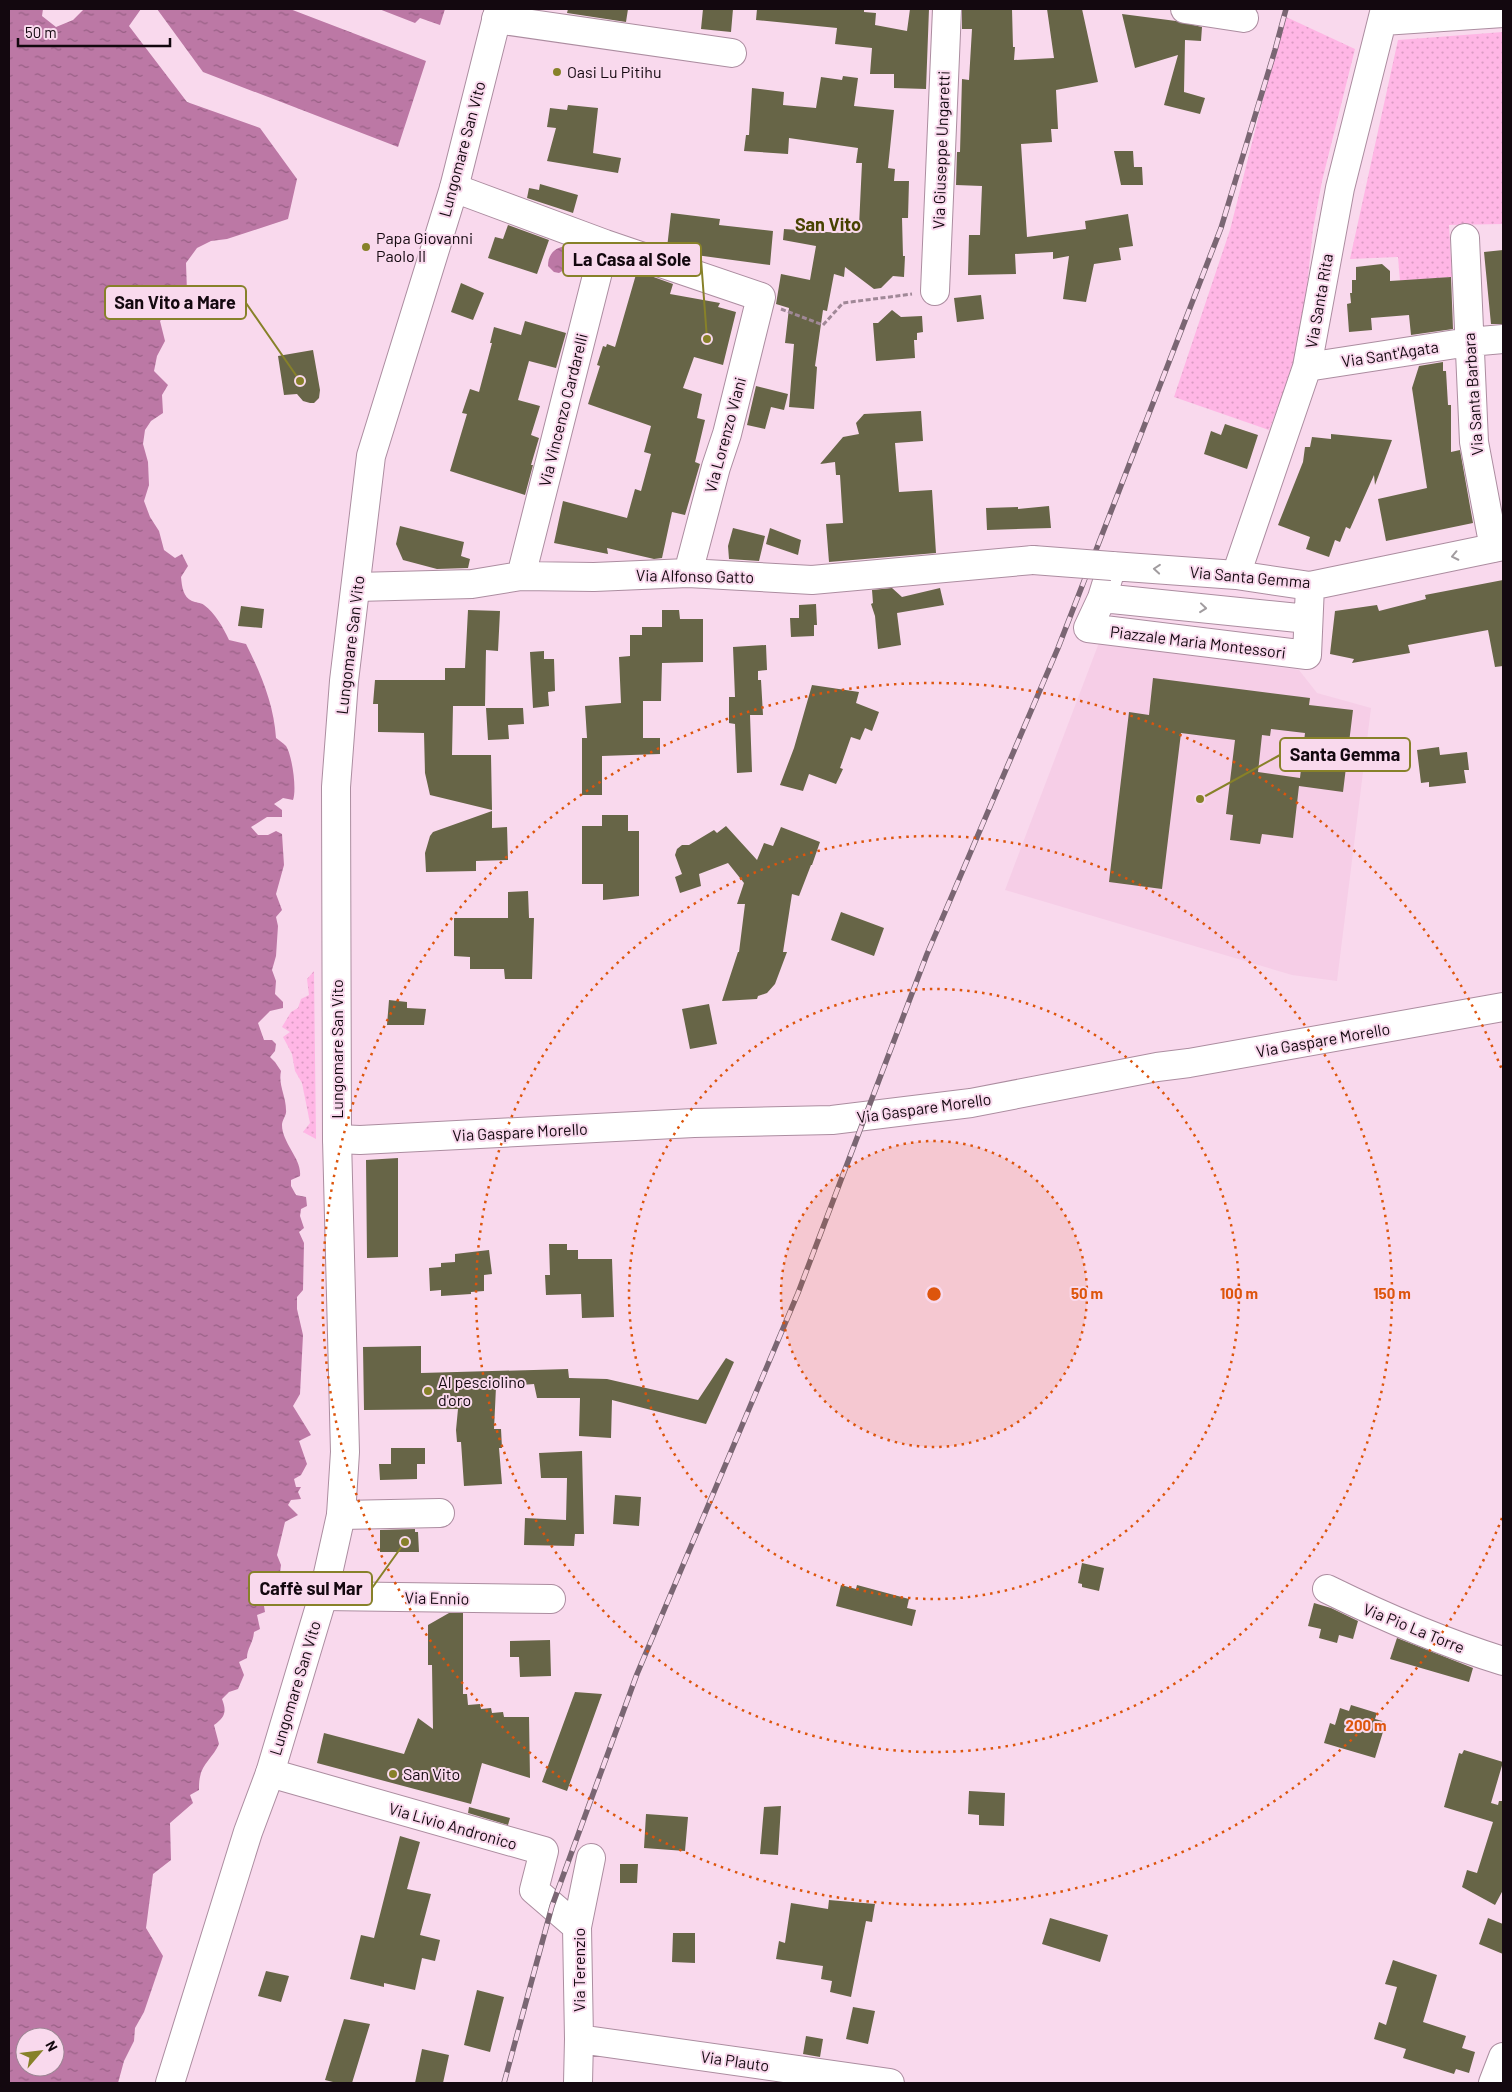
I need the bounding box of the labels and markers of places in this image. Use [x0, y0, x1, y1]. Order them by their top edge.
place label: Oasi Lu Pitihu [567, 62, 662, 81]
marker: Oasi Lu Pitihu [551, 66, 563, 78]
place label: Papa Giovanni Paolo II [376, 228, 473, 265]
marker: Papa Giovanni Paolo II [360, 241, 372, 253]
callout: La Casa al Sole [563, 243, 701, 276]
callout: San Vito a Mare [105, 286, 246, 319]
callout: Santa Gemma [1280, 738, 1410, 771]
centre of rings [925, 1285, 943, 1303]
place label: Al pesciolino d'oro [438, 1372, 526, 1409]
marker: Al pesciolino d'oro [422, 1385, 434, 1397]
callout: Caffè sul Mar [249, 1572, 372, 1605]
place label: San Vito [403, 1764, 460, 1783]
marker: San Vito [387, 1768, 399, 1780]

